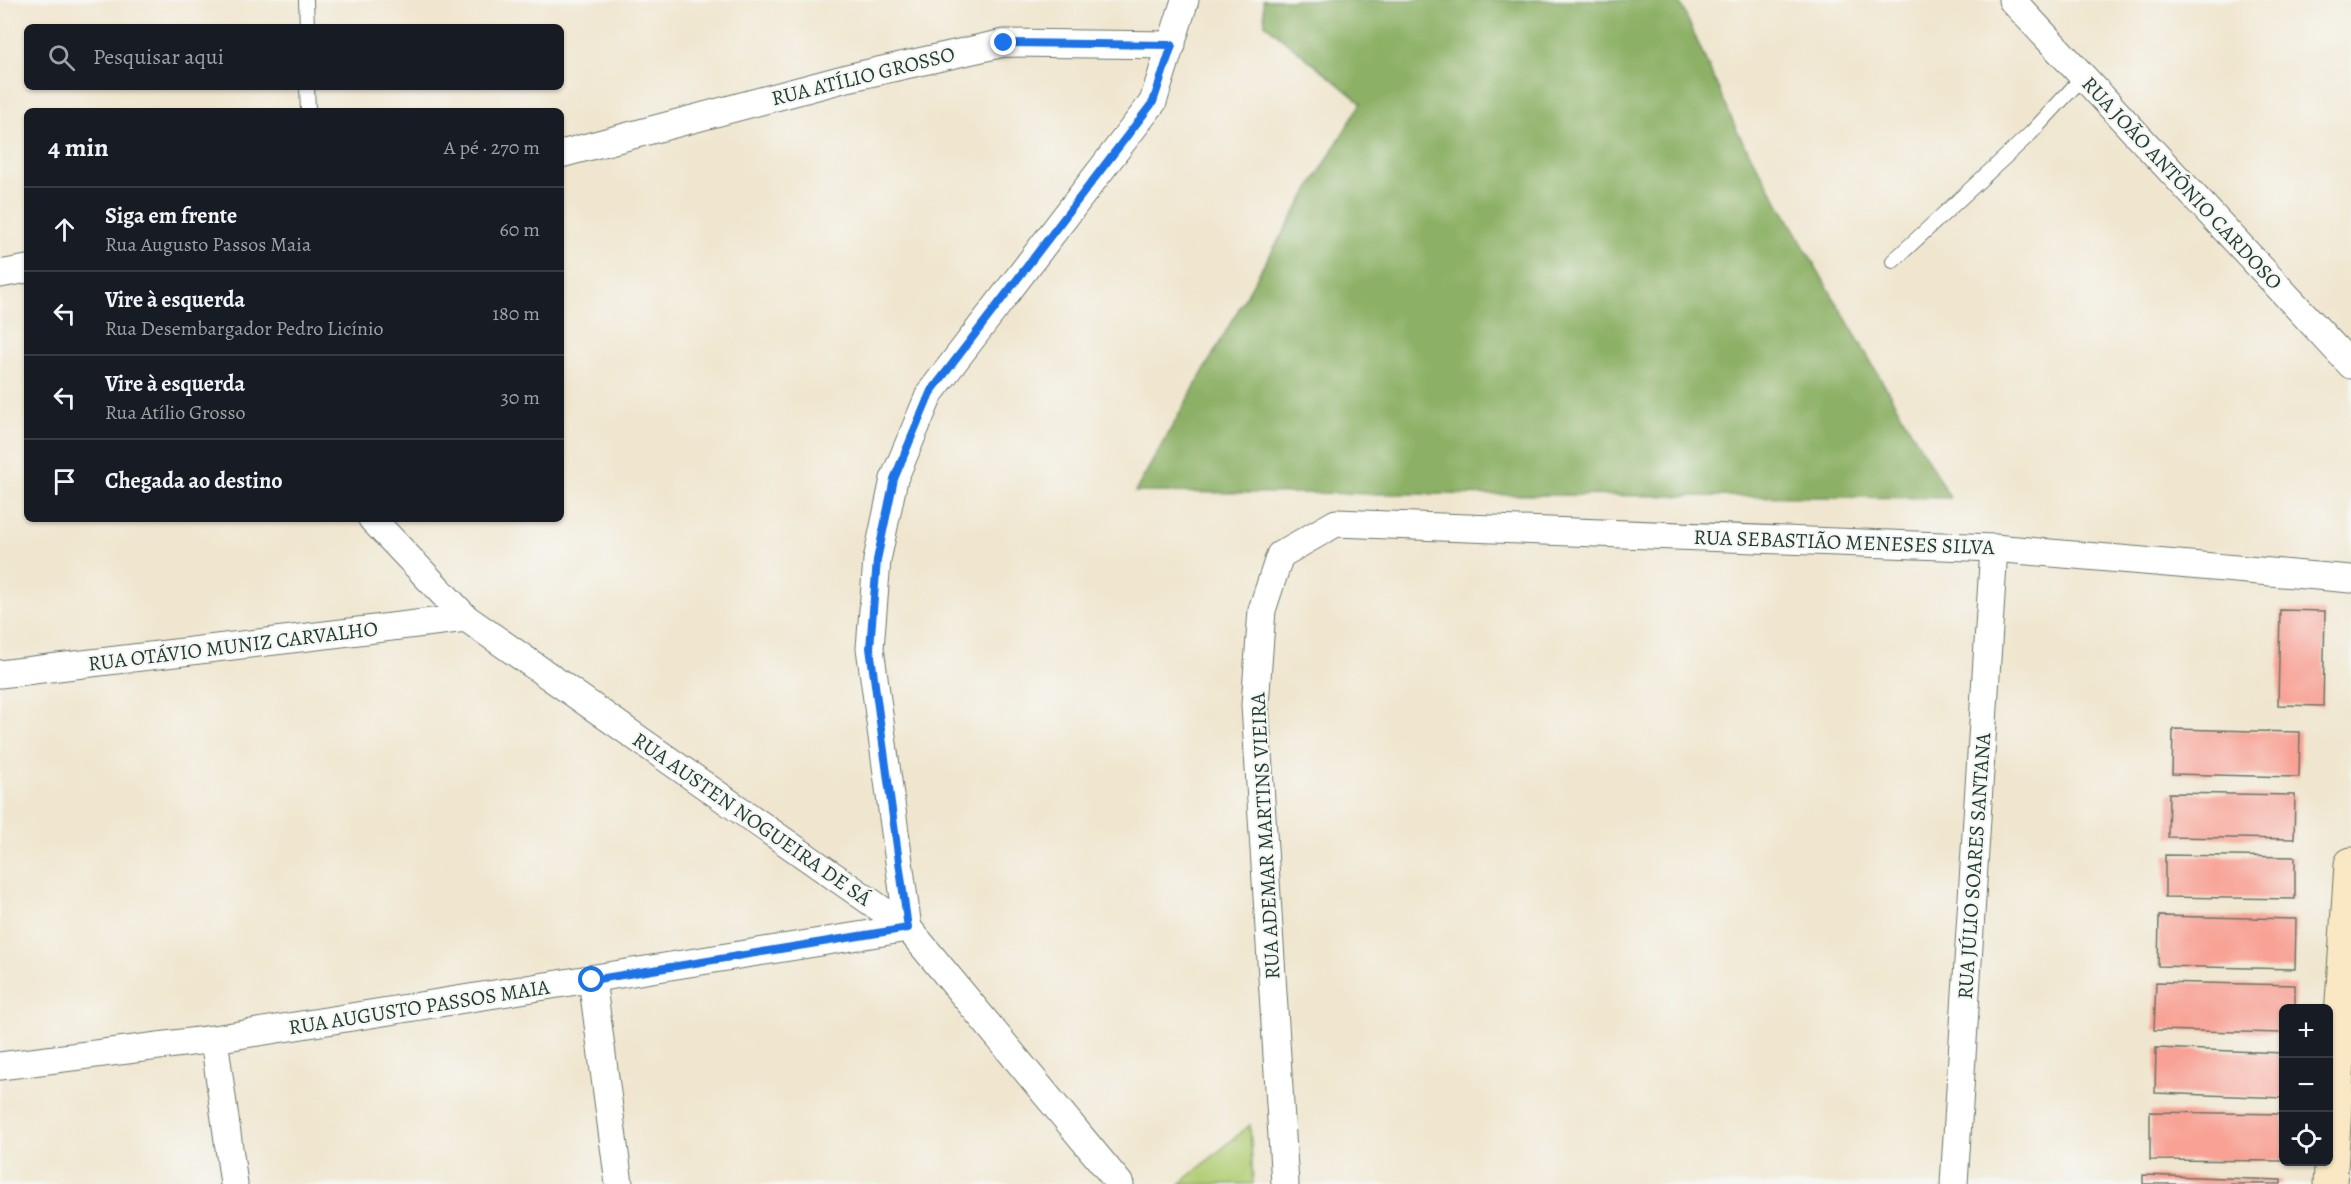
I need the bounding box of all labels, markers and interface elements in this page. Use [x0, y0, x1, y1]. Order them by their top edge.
search box [24, 24, 564, 90]
route end [990, 29, 1016, 55]
street label: RUA ATÍLIO GROSSO [768, 40, 958, 112]
icon: search [45, 41, 78, 74]
text: Pesquisar aqui [93, 42, 224, 72]
street label: RUA JOÃO ANTÔNIO CARDOSO [2076, 70, 2288, 296]
text: 4 min [48, 130, 109, 165]
text: A pé · 270 m [444, 134, 540, 161]
text: Siga em frente [105, 201, 237, 231]
icon: ahead [48, 213, 81, 246]
text: 60 m [500, 216, 540, 243]
text: Rua Augusto Passos Maia [105, 231, 311, 258]
text: Vire à esquerda [105, 285, 245, 315]
icon: left [48, 297, 81, 330]
text: 180 m [492, 300, 540, 327]
text: Rua Desembargador Pedro Licínio [105, 315, 384, 342]
text: Vire à esquerda [105, 369, 245, 399]
icon: left [48, 381, 81, 414]
text: 30 m [500, 384, 540, 411]
text: Rua Atílio Grosso [105, 399, 245, 426]
icon: arrive [48, 465, 81, 498]
text: Chegada ao destino [105, 466, 283, 496]
street label: RUA SEBASTIÃO MENESES SILVA [1693, 523, 1996, 561]
street label: RUA OTÁVIO MUNIZ CARVALHO [86, 614, 380, 678]
street label: RUA ADEMAR MARTINS VIEIRA [1243, 691, 1286, 980]
street label: RUA AUSTEN NOGUEIRA DE SÁ [627, 726, 878, 913]
street label: RUA JÚLIO SOARES SANTANA [1951, 731, 1997, 1000]
route start [578, 966, 604, 992]
street label: RUA AUGUSTO PASSOS MAIA [287, 972, 552, 1041]
map controls [2279, 1004, 2333, 1166]
button: + [2279, 1004, 2333, 1058]
button: − [2279, 1058, 2333, 1112]
button: locate [2279, 1112, 2333, 1166]

